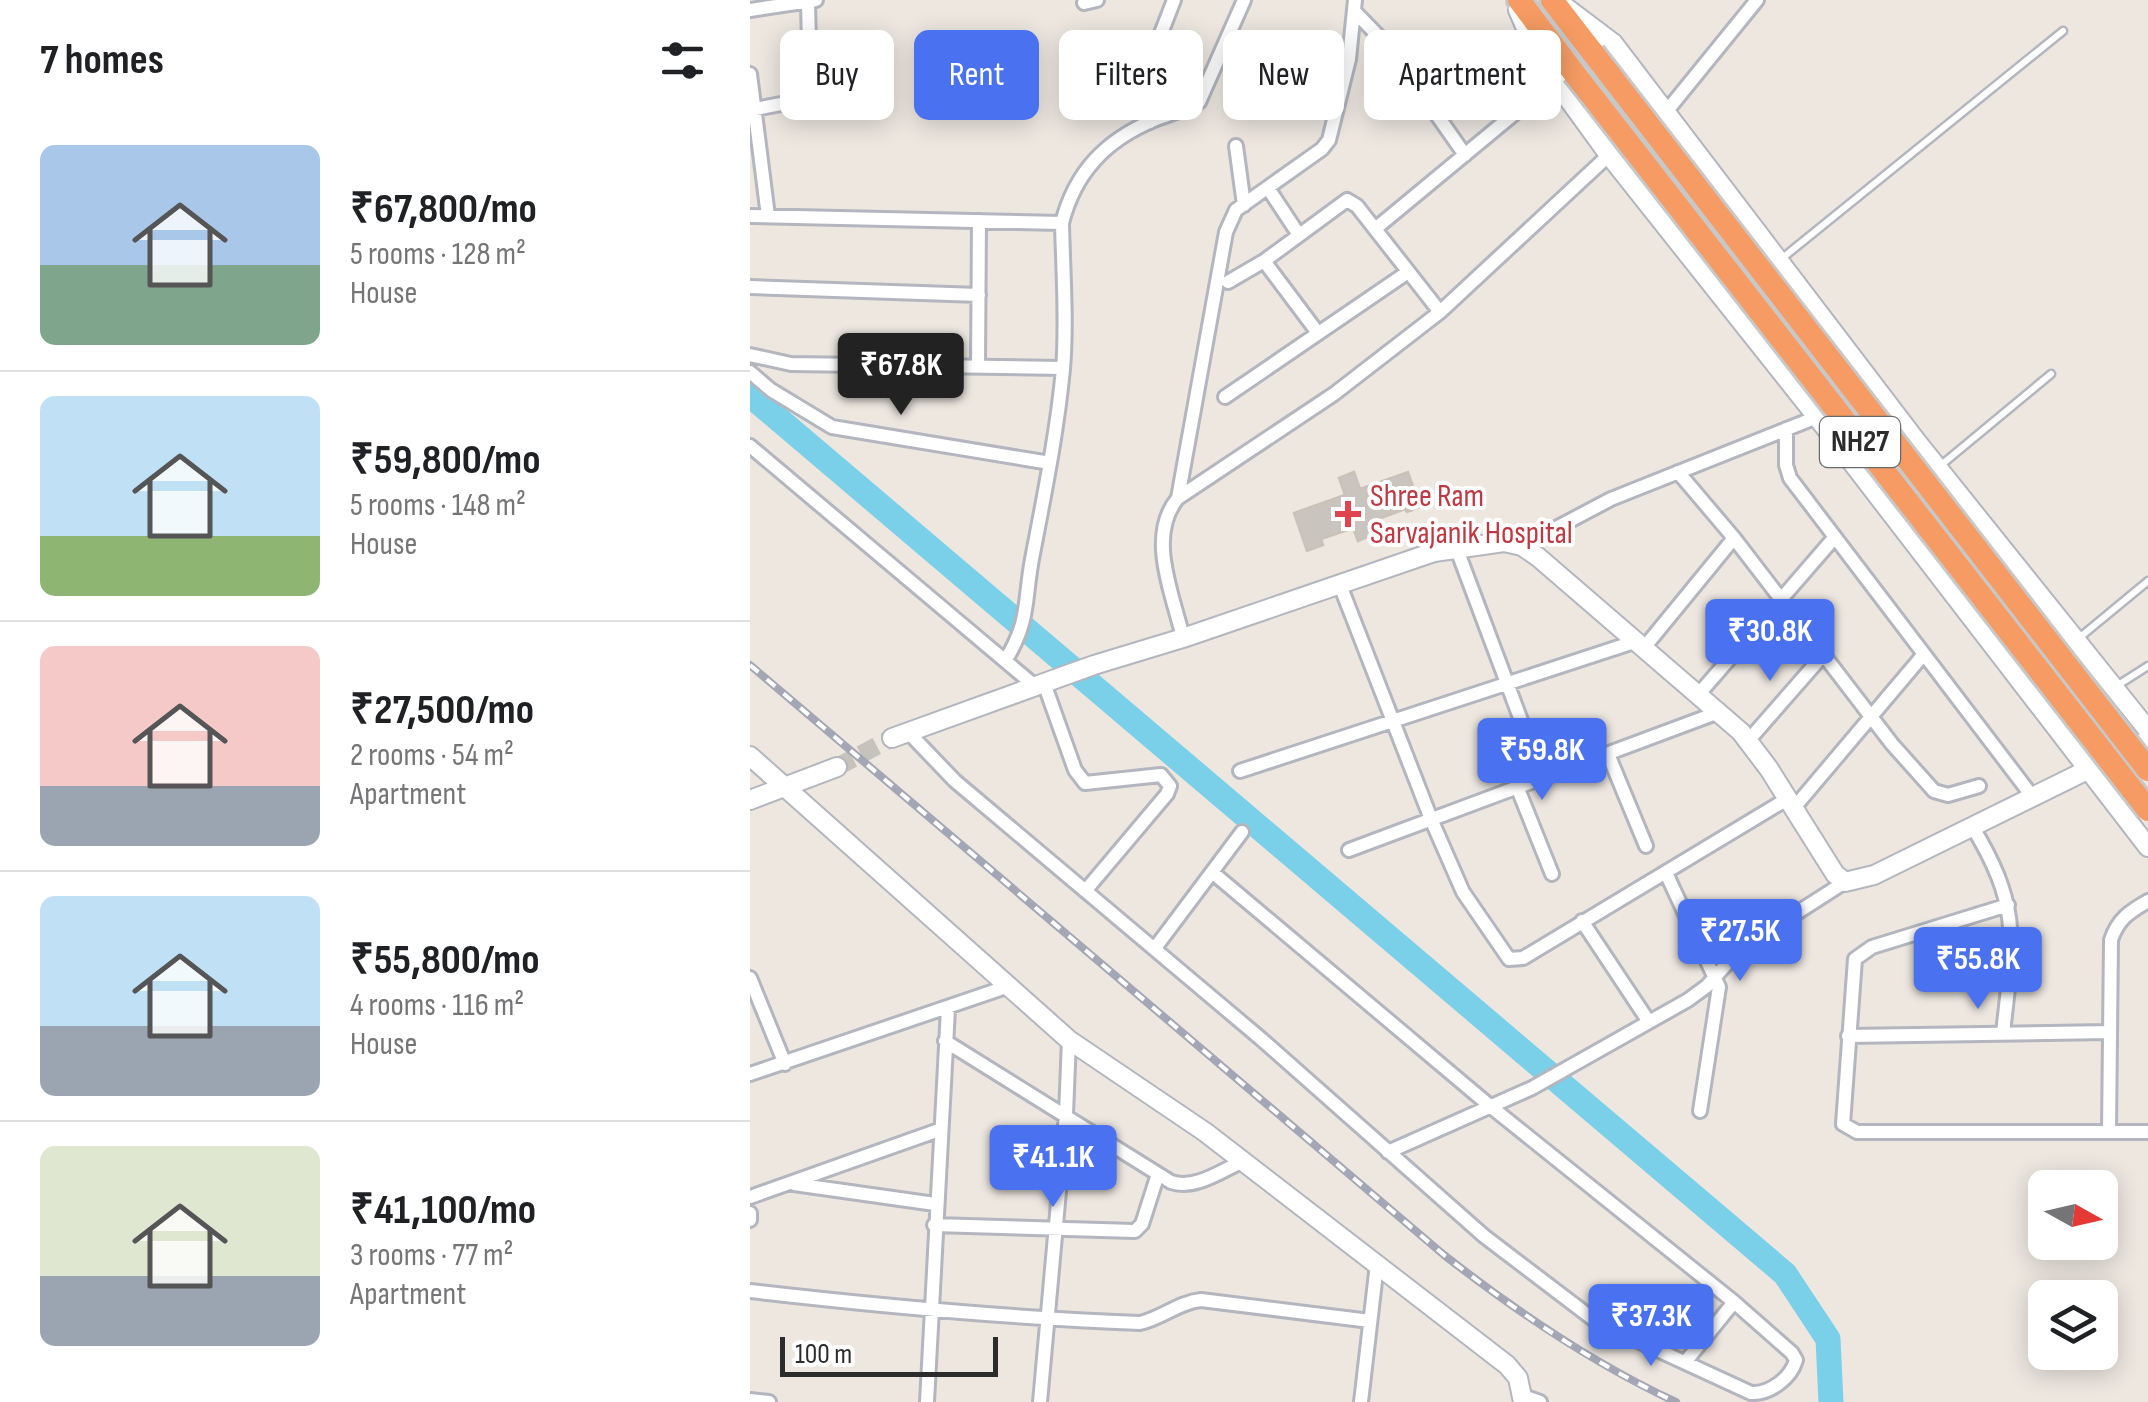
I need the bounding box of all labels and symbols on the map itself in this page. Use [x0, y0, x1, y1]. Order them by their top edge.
pin: ₹67.8K [820, 333, 982, 418]
road number: NH27 [1820, 417, 1900, 467]
place label: Shree Ram Sarvajanik Hospital [1370, 477, 1573, 553]
marker: Shree Ram Sarvajanik Hospital [1335, 501, 1361, 527]
pin: ₹30.8K [1689, 599, 1851, 684]
pin: ₹59.8K [1461, 718, 1623, 803]
pin: ₹27.5K [1659, 899, 1821, 984]
pin: ₹55.8K [1897, 927, 2059, 1012]
pin: ₹41.1K [972, 1125, 1134, 1210]
north arrow [2028, 1170, 2118, 1260]
pin: ₹37.3K [1570, 1284, 1732, 1369]
scale bar [780, 1332, 998, 1376]

